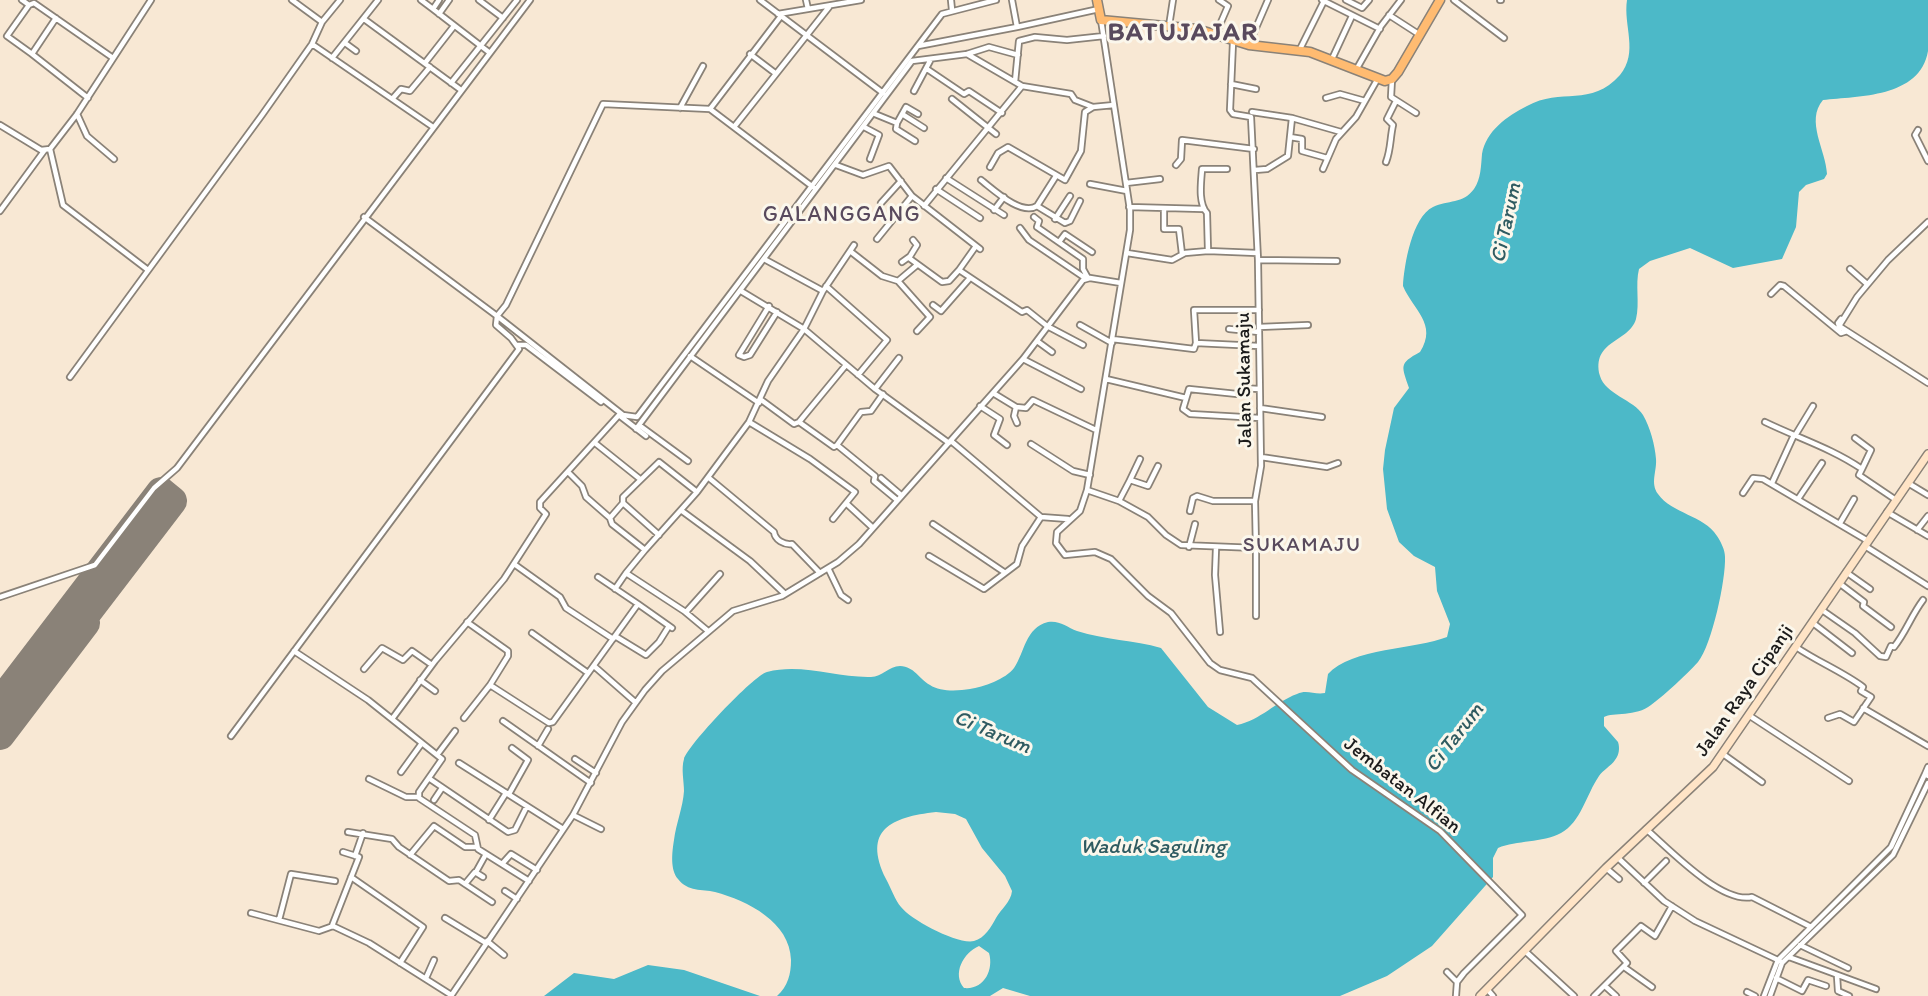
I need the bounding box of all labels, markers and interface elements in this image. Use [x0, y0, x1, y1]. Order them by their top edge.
district label: BATUJAJAR [1106, 17, 1260, 49]
water label: Ci Tarum [1486, 181, 1528, 265]
district label: GALANGGANG [763, 202, 921, 228]
street label: Jalan Sukamaju [1232, 312, 1258, 448]
district label: SUKAMAJU [1243, 533, 1361, 559]
street label: Jalan Raya Cipanji [1691, 620, 1799, 762]
water label: Ci Tarum [1420, 698, 1490, 778]
water label: Ci Tarum [950, 706, 1034, 760]
street label: Jembatan Alfian [1339, 733, 1465, 839]
water label: Waduk Saguling [1080, 835, 1226, 861]

